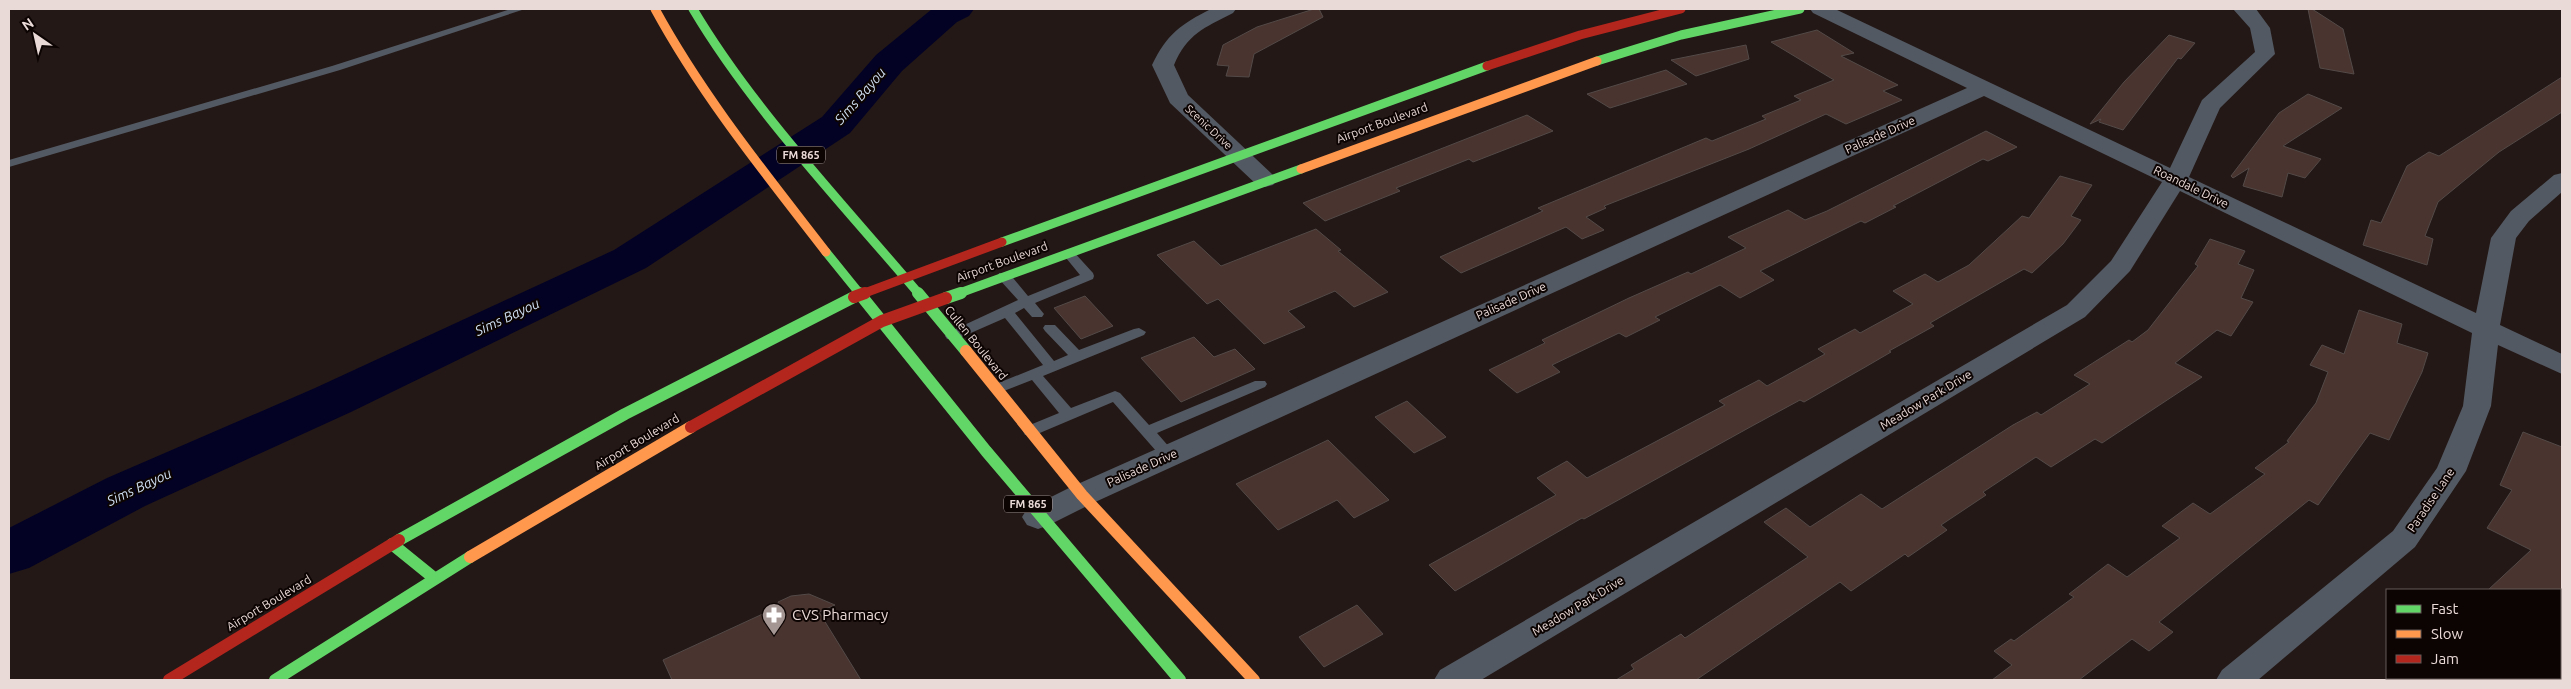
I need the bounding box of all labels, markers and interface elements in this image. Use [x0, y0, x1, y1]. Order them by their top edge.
north arrow [10, 10, 60, 60]
text: N [19, 15, 37, 34]
water label: Sims Bayou [831, 64, 889, 128]
street label: Airport Boulevard [1334, 100, 1429, 145]
street label: Scenic Drive [1183, 102, 1235, 152]
street label: Palisade Drive [1843, 113, 1917, 156]
road number: FM 865 [777, 146, 825, 164]
street label: Roandale Drive [2152, 163, 2231, 210]
street label: Airport Boulevard [954, 239, 1049, 284]
street label: Palisade Drive [1474, 279, 1548, 322]
water label: Sims Bayou [471, 295, 542, 339]
street label: Cullen Boulevard [943, 303, 1010, 382]
street label: Meadow Park Drive [1878, 367, 1974, 432]
street label: Airport Boulevard [592, 411, 681, 472]
street label: Palisade Drive [1105, 446, 1179, 489]
water label: Sims Bayou [103, 465, 174, 509]
street label: Paradise Lane [2404, 465, 2457, 534]
road number: FM 865 [1004, 496, 1052, 512]
street label: Airport Boulevard [224, 572, 313, 633]
street label: Meadow Park Drive [1530, 573, 1626, 638]
legend [2386, 589, 2561, 679]
text: Fast [2431, 600, 2459, 617]
pharmacy icon: CVS Pharmacy [761, 602, 787, 636]
place label: CVS Pharmacy [792, 606, 888, 623]
text: Slow [2431, 625, 2464, 642]
text: Jam [2431, 650, 2459, 667]

